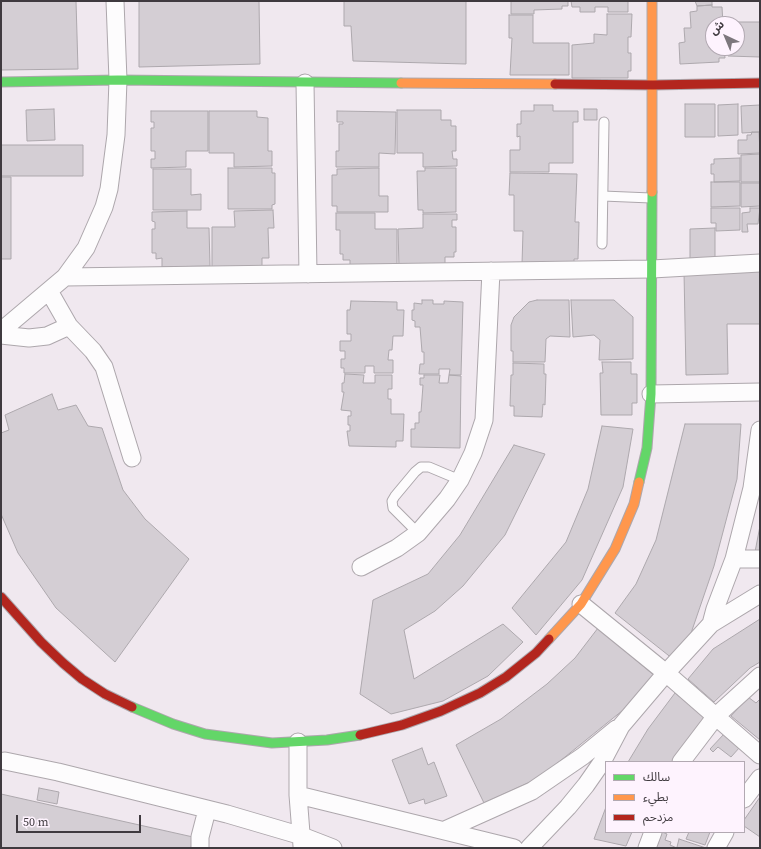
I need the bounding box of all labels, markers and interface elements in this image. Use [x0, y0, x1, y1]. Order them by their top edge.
north arrow [705, 16, 745, 56]
text: ش [706, 17, 728, 38]
legend [605, 761, 745, 833]
text: سالك [643, 769, 670, 785]
text: بطيء [643, 789, 669, 805]
scale bar [18, 807, 143, 833]
text: مزدحم [643, 809, 673, 825]
text: 50 m [23, 814, 49, 830]

